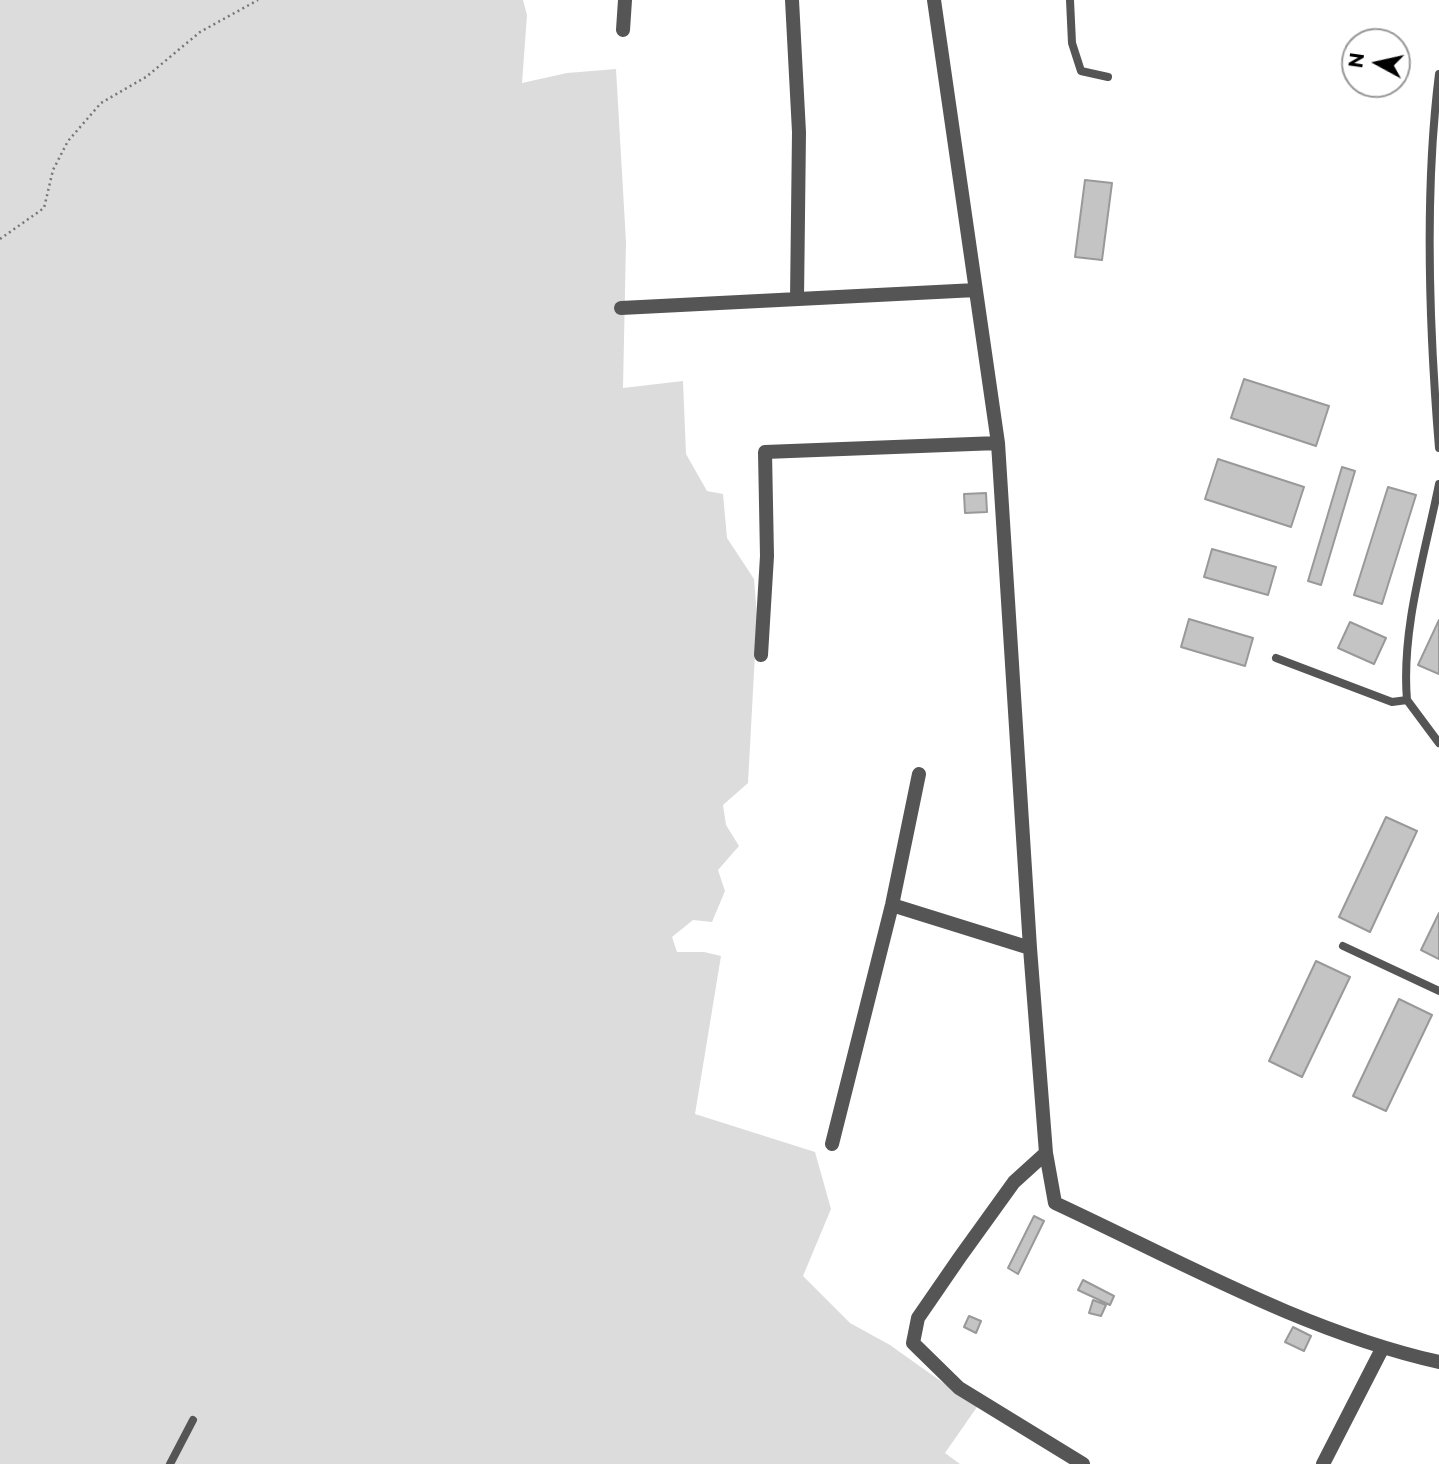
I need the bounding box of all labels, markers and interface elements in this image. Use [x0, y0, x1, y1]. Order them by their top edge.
north arrow [1341, 28, 1411, 98]
text: N [1344, 51, 1369, 69]

